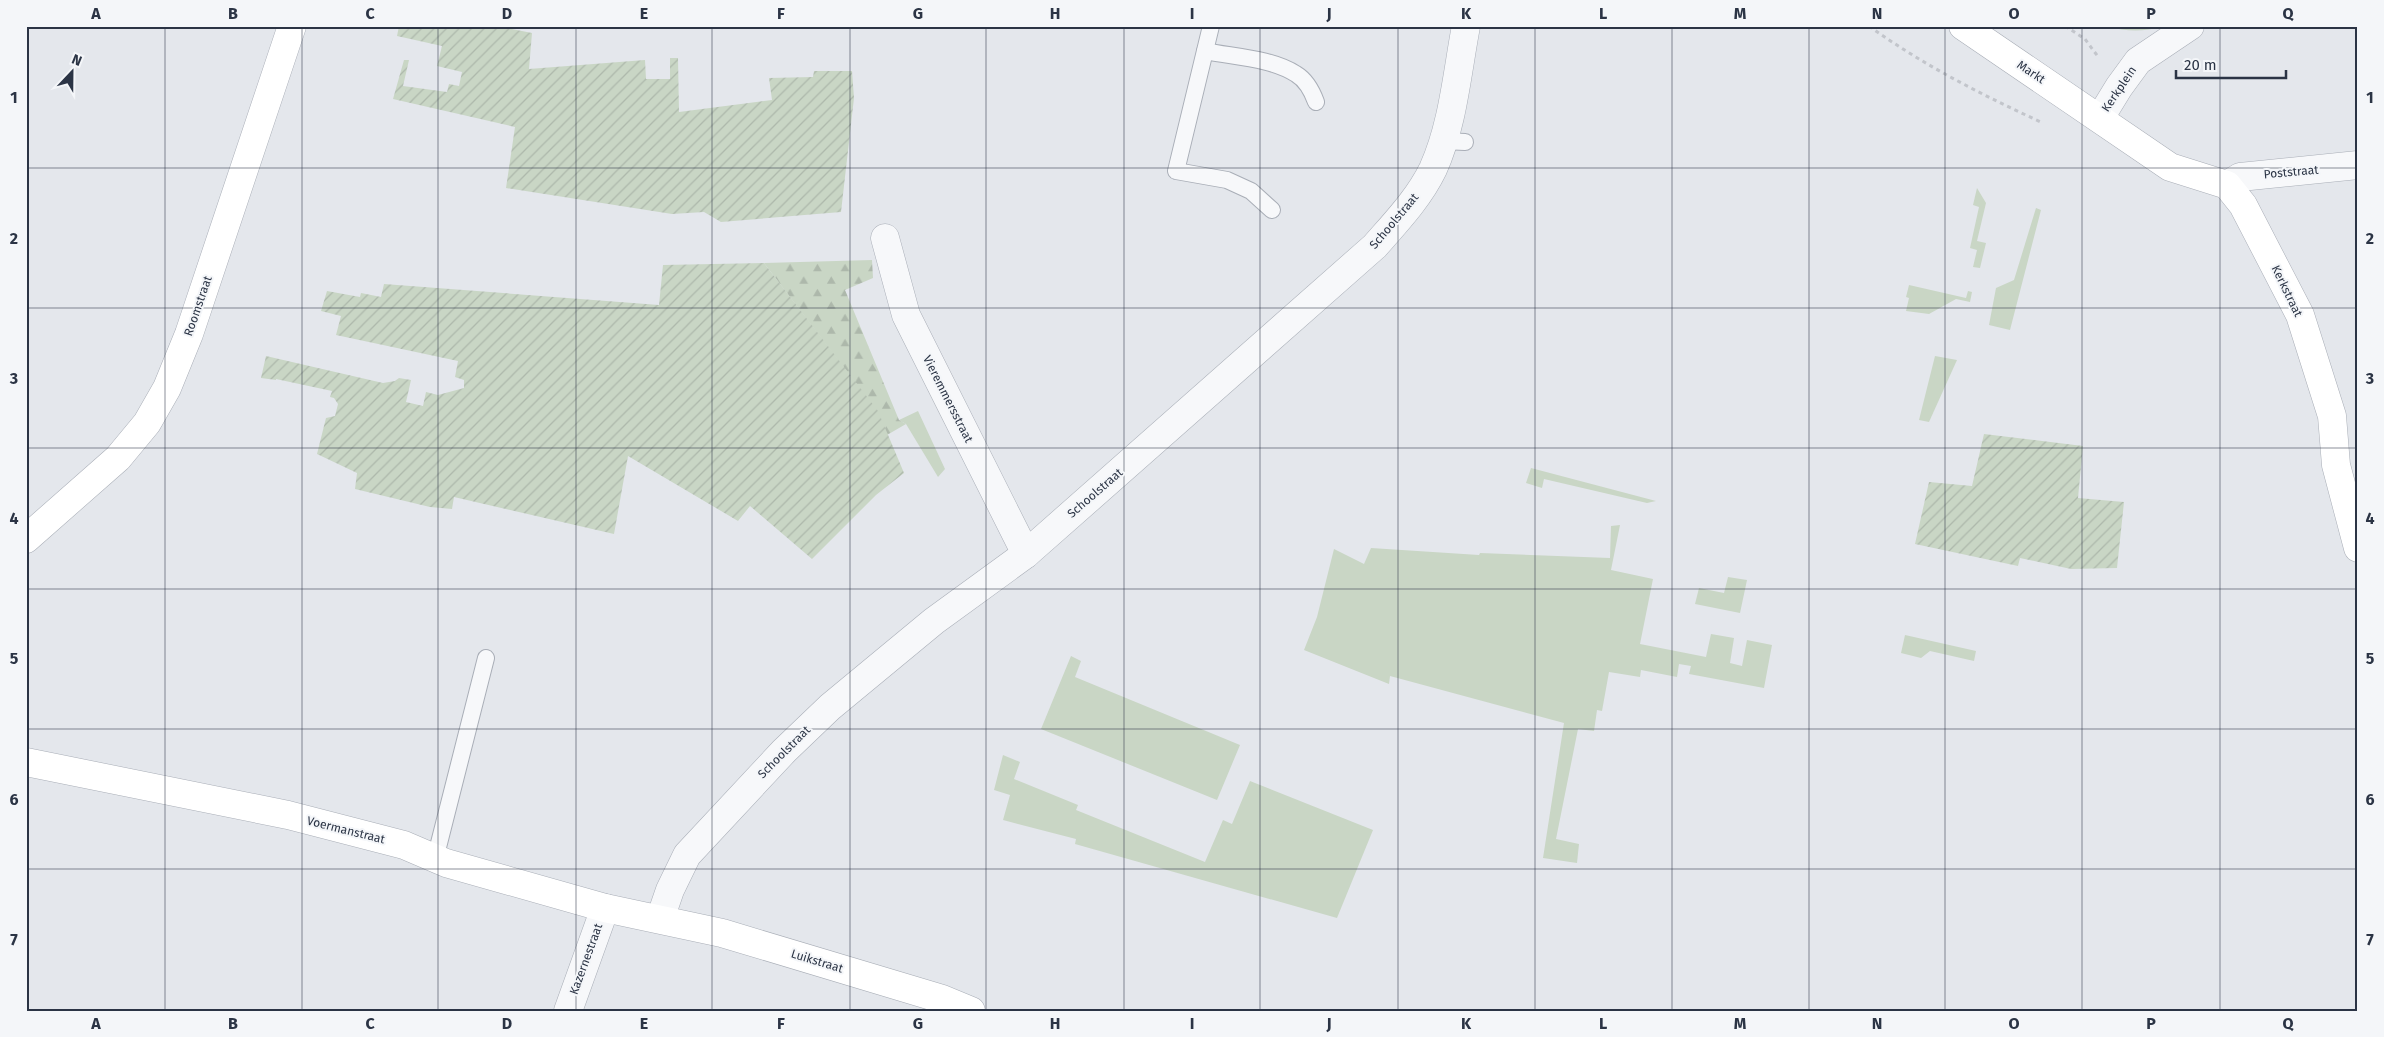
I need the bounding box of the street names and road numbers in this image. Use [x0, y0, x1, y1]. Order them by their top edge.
street label: Markt [2014, 58, 2048, 87]
street label: Kerkplein [2099, 64, 2139, 114]
street label: Poststraat [2263, 163, 2320, 181]
street label: Schoolstraat [1367, 190, 1422, 252]
street label: Kerkstraat [2269, 263, 2306, 320]
street label: Roomstraat [181, 273, 215, 338]
street label: Vieremmersstraat [920, 353, 976, 446]
street label: Schoolstraat [1065, 465, 1126, 521]
street label: Schoolstraat [755, 722, 814, 781]
street label: Voermanstraat [306, 814, 387, 847]
street label: Kazernestraat [567, 921, 606, 997]
street label: Luikstraat [789, 946, 845, 976]

